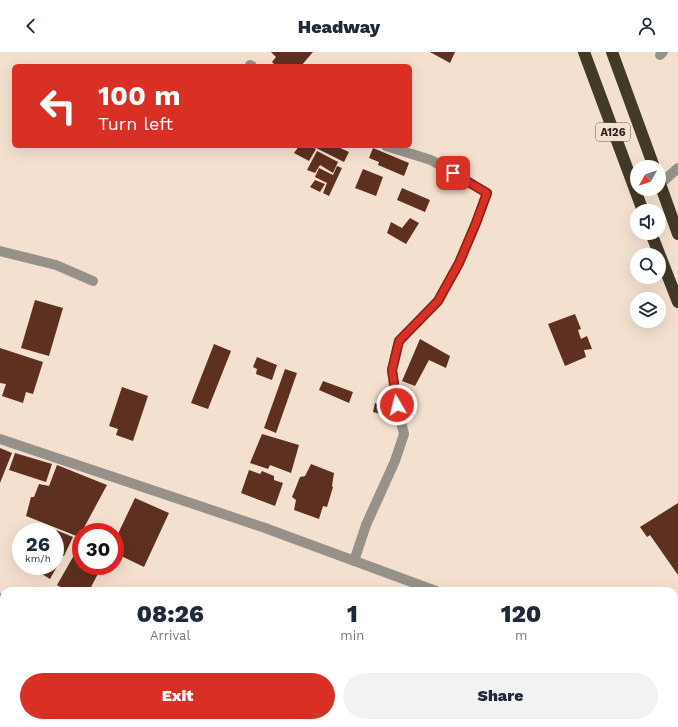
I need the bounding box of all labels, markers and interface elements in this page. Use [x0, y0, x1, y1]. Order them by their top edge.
icon: back [20, 15, 42, 37]
icon: person [636, 15, 658, 37]
text: Headway [298, 16, 380, 37]
text: 100 m [98, 79, 181, 112]
icon: left [32, 80, 84, 132]
text: Turn left [98, 113, 173, 134]
road number: A126 [596, 123, 630, 141]
pin [436, 156, 470, 190]
north arrow [630, 160, 666, 196]
map controls [630, 160, 666, 328]
icon: arrive [442, 162, 464, 184]
button: sound [630, 204, 666, 240]
button: search [630, 248, 666, 284]
button: layers [630, 292, 666, 328]
position arrow [376, 384, 418, 426]
speed limit sign: 30 [72, 523, 124, 575]
text: 26 [26, 532, 50, 556]
text: km/h [25, 553, 51, 564]
text: 08:26 [136, 600, 204, 628]
text: 1 [347, 600, 358, 628]
text: 120 [501, 600, 541, 628]
text: Arrival [150, 628, 190, 643]
text: min [340, 628, 364, 643]
text: m [515, 628, 527, 643]
button: Exit [20, 673, 335, 719]
button: Share [343, 673, 658, 719]

